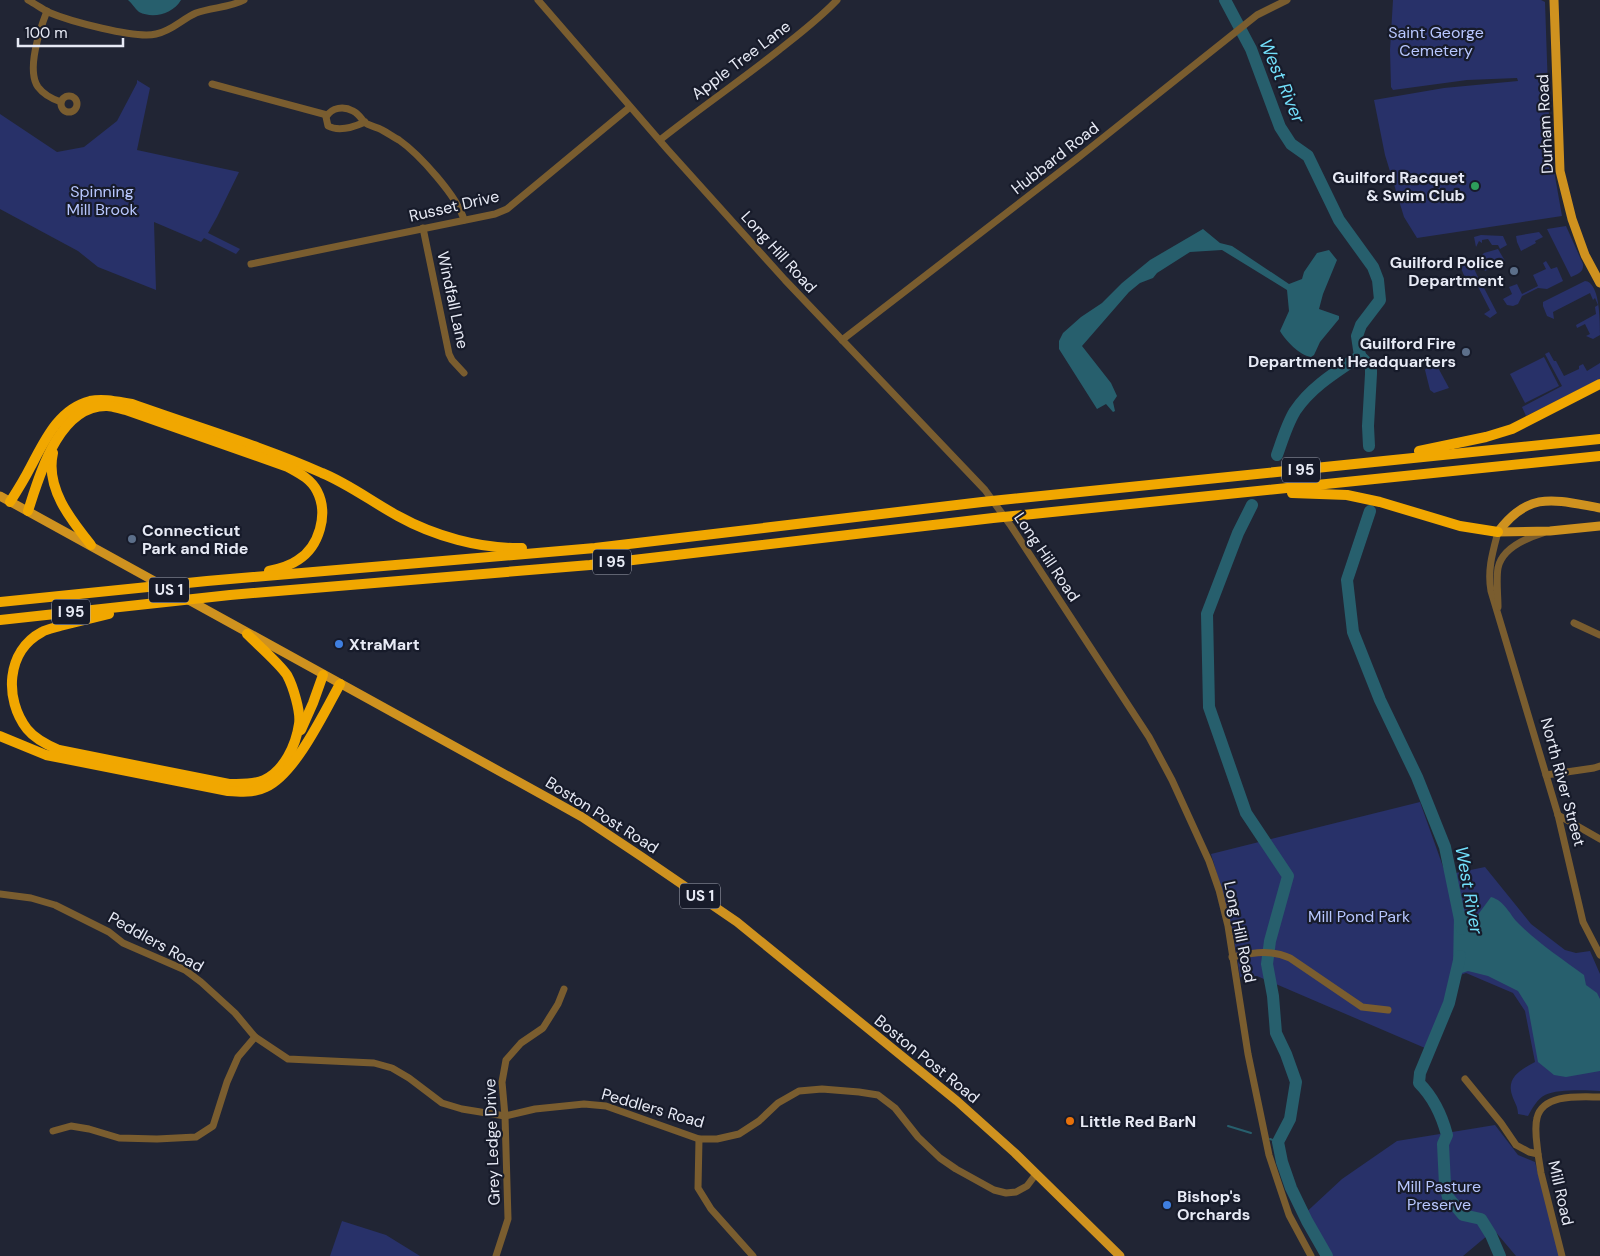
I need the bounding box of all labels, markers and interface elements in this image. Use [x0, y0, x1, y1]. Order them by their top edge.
scale bar [18, 15, 122, 47]
street label: Apple Tree Lane [687, 16, 795, 104]
park label: Saint George Cemetery [1388, 22, 1484, 61]
text: 100 m [25, 23, 68, 43]
water label: West River [1254, 35, 1311, 128]
street label: Durham Road [1532, 74, 1558, 174]
street label: Hubbard Road [1007, 117, 1103, 199]
place label: Guilford Racquet & Swim Club [1332, 167, 1465, 206]
marker: Guilford Racquet & Swim Club [1469, 180, 1481, 192]
park label: Spinning Mill Brook [67, 181, 138, 220]
street label: Russet Drive [407, 185, 501, 227]
street label: Long Hill Road [737, 207, 821, 297]
street label: Windfall Lane [432, 249, 474, 351]
place label: Guilford Police Department [1390, 252, 1504, 291]
marker: Guilford Police Department [1508, 265, 1520, 277]
place label: Guilford Fire Department Headquarters [1248, 333, 1456, 372]
marker: Guilford Fire Department Headquarters [1460, 346, 1472, 358]
road number: I 95 [1282, 458, 1320, 482]
street label: Long Hill Road [1009, 508, 1085, 606]
place label: Connecticut Park and Ride [142, 520, 248, 559]
marker: Connecticut Park and Ride [126, 533, 138, 545]
road number: I 95 [593, 550, 631, 574]
road number: US 1 [149, 578, 189, 602]
road number: I 95 [52, 600, 90, 624]
place label: XtraMart [349, 634, 420, 655]
marker: XtraMart [333, 638, 345, 650]
street label: North River Street [1536, 715, 1590, 849]
street label: Boston Post Road [541, 772, 663, 858]
water label: West River [1449, 844, 1489, 937]
street label: Long Hill Road [1219, 879, 1261, 985]
road number: US 1 [680, 884, 720, 908]
park label: Mill Pond Park [1308, 906, 1410, 927]
street label: Peddlers Road [105, 907, 207, 977]
street label: Boston Post Road [870, 1010, 984, 1108]
street label: Grey Ledge Drive [479, 1078, 505, 1206]
street label: Peddlers Road [599, 1083, 707, 1133]
place label: Little Red BarN [1080, 1111, 1196, 1132]
marker: Little Red BarN [1064, 1115, 1076, 1127]
street label: Mill Road [1543, 1159, 1579, 1227]
park label: Mill Pasture Preserve [1397, 1176, 1481, 1215]
place label: Bishop's Orchards [1177, 1186, 1250, 1225]
marker: Bishop's Orchards [1161, 1199, 1173, 1211]

